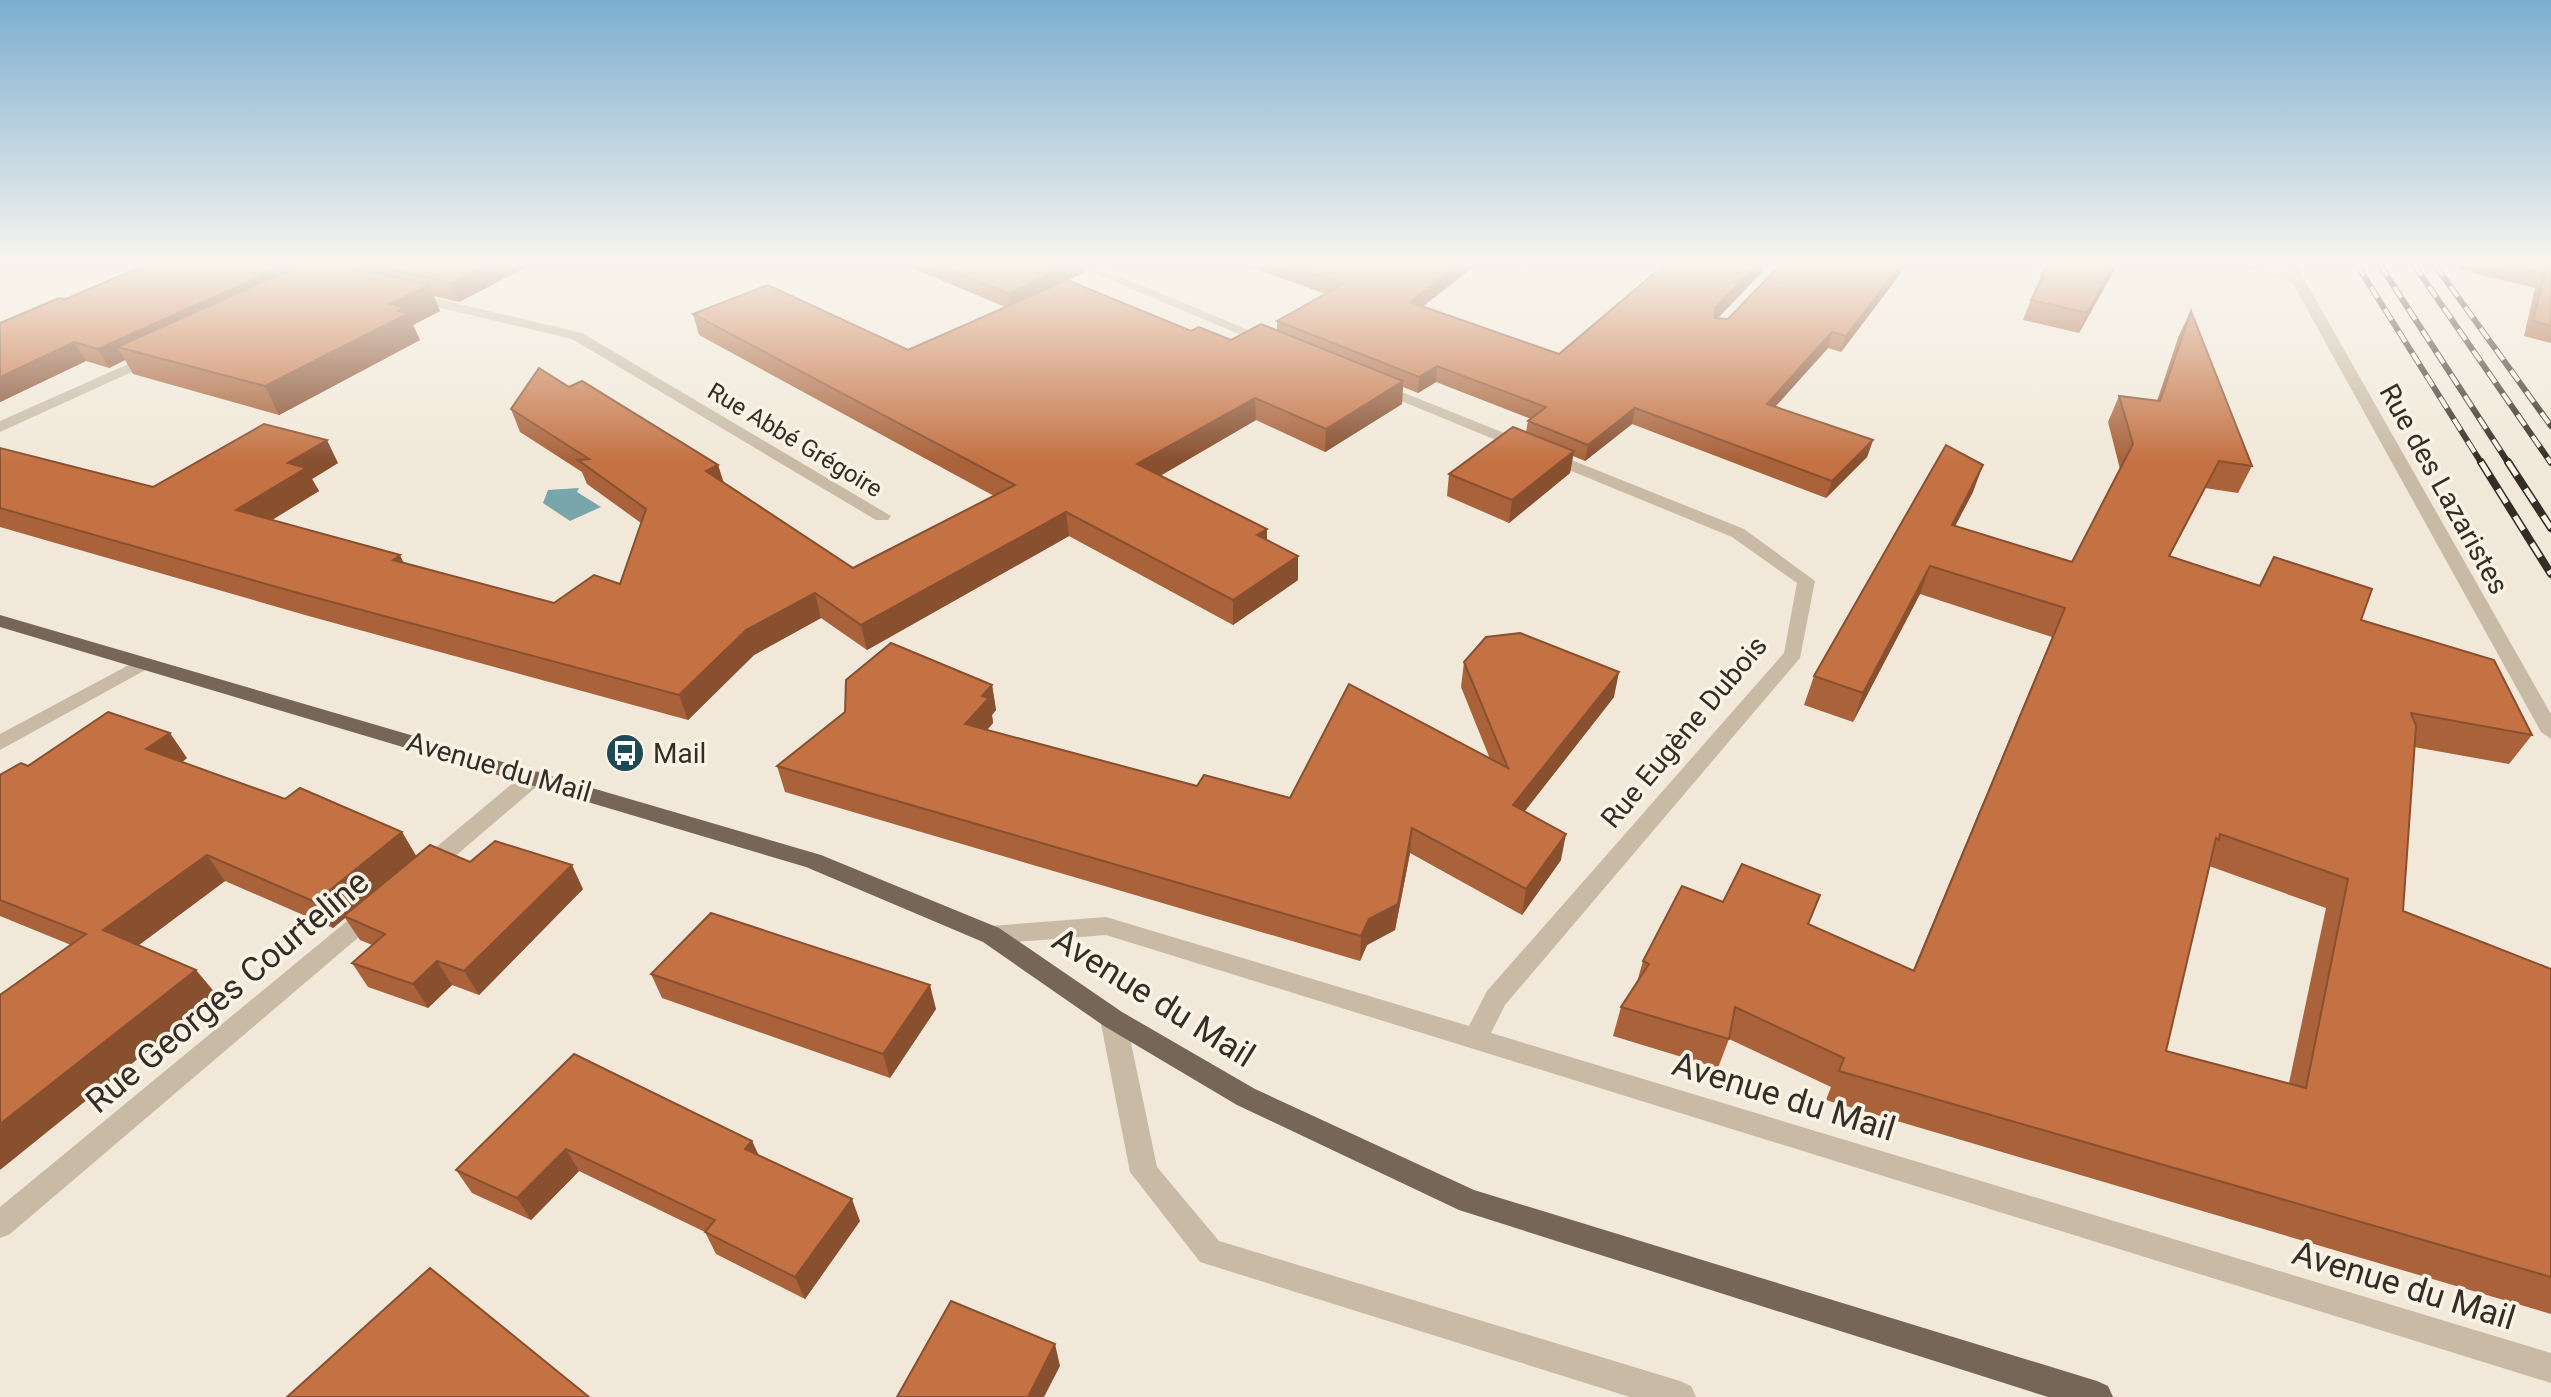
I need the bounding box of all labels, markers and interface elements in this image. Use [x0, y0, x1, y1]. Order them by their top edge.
street label: Rue Abbé Grégoire [703, 377, 887, 503]
street label: Rue des Lazaristes [2373, 378, 2515, 600]
street label: Rue Eugène Dubois [1594, 629, 1774, 835]
street label: Avenue du Mail [403, 725, 595, 809]
bus stop icon: Mail [604, 732, 646, 774]
place label: Mail [653, 737, 706, 770]
street label: Rue Georges Courteline [78, 861, 376, 1121]
street label: Avenue du Mail [1046, 919, 1262, 1075]
street label: Avenue du Mail [1668, 1043, 1900, 1149]
street label: Avenue du Mail [2288, 1232, 2520, 1338]

